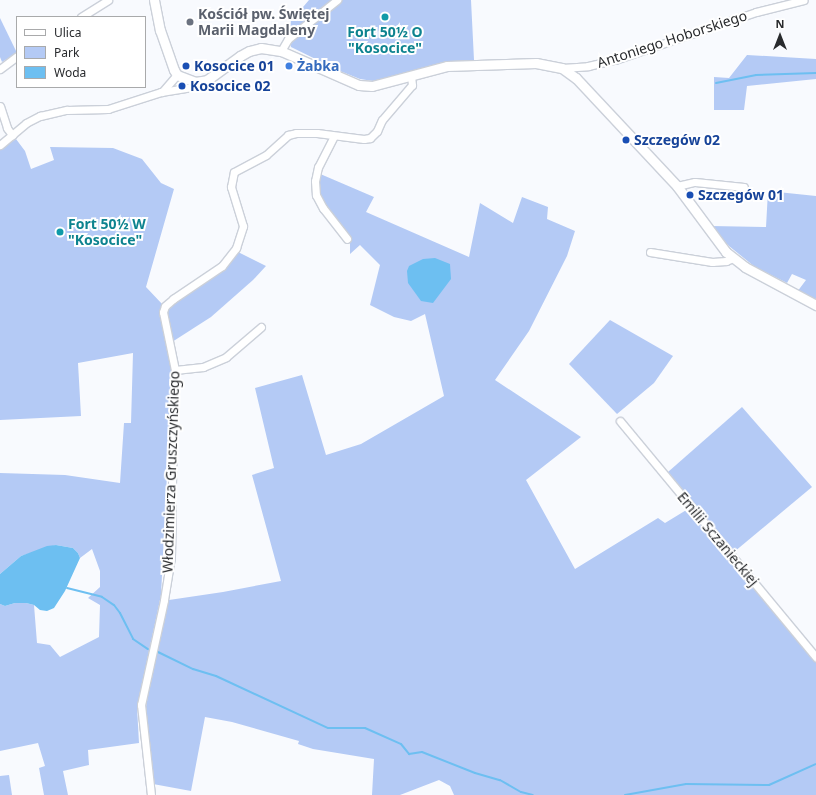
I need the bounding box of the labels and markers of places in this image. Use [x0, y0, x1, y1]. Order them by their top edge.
place label: Kościół pw. Świętej Marii Magdaleny [198, 6, 329, 38]
marker: Fort 50½ O "Kosocice" [380, 12, 390, 22]
marker: Kościół pw. Świętej Marii Magdaleny [185, 17, 195, 27]
place label: Fort 50½ O "Kosocice" [347, 24, 423, 56]
place label: Kosocice 01 [194, 58, 274, 74]
place label: Żabka [297, 58, 339, 74]
marker: Kosocice 01 [181, 61, 191, 71]
marker: Żabka [284, 61, 294, 71]
place label: Kosocice 02 [190, 78, 270, 94]
marker: Kosocice 02 [177, 81, 187, 91]
place label: Szczegów 02 [634, 132, 720, 148]
marker: Szczegów 02 [621, 135, 631, 145]
place label: Szczegów 01 [698, 187, 784, 203]
marker: Szczegów 01 [685, 190, 695, 200]
place label: Fort 50½ W "Kosocice" [68, 216, 146, 248]
marker: Fort 50½ W "Kosocice" [55, 227, 65, 237]

